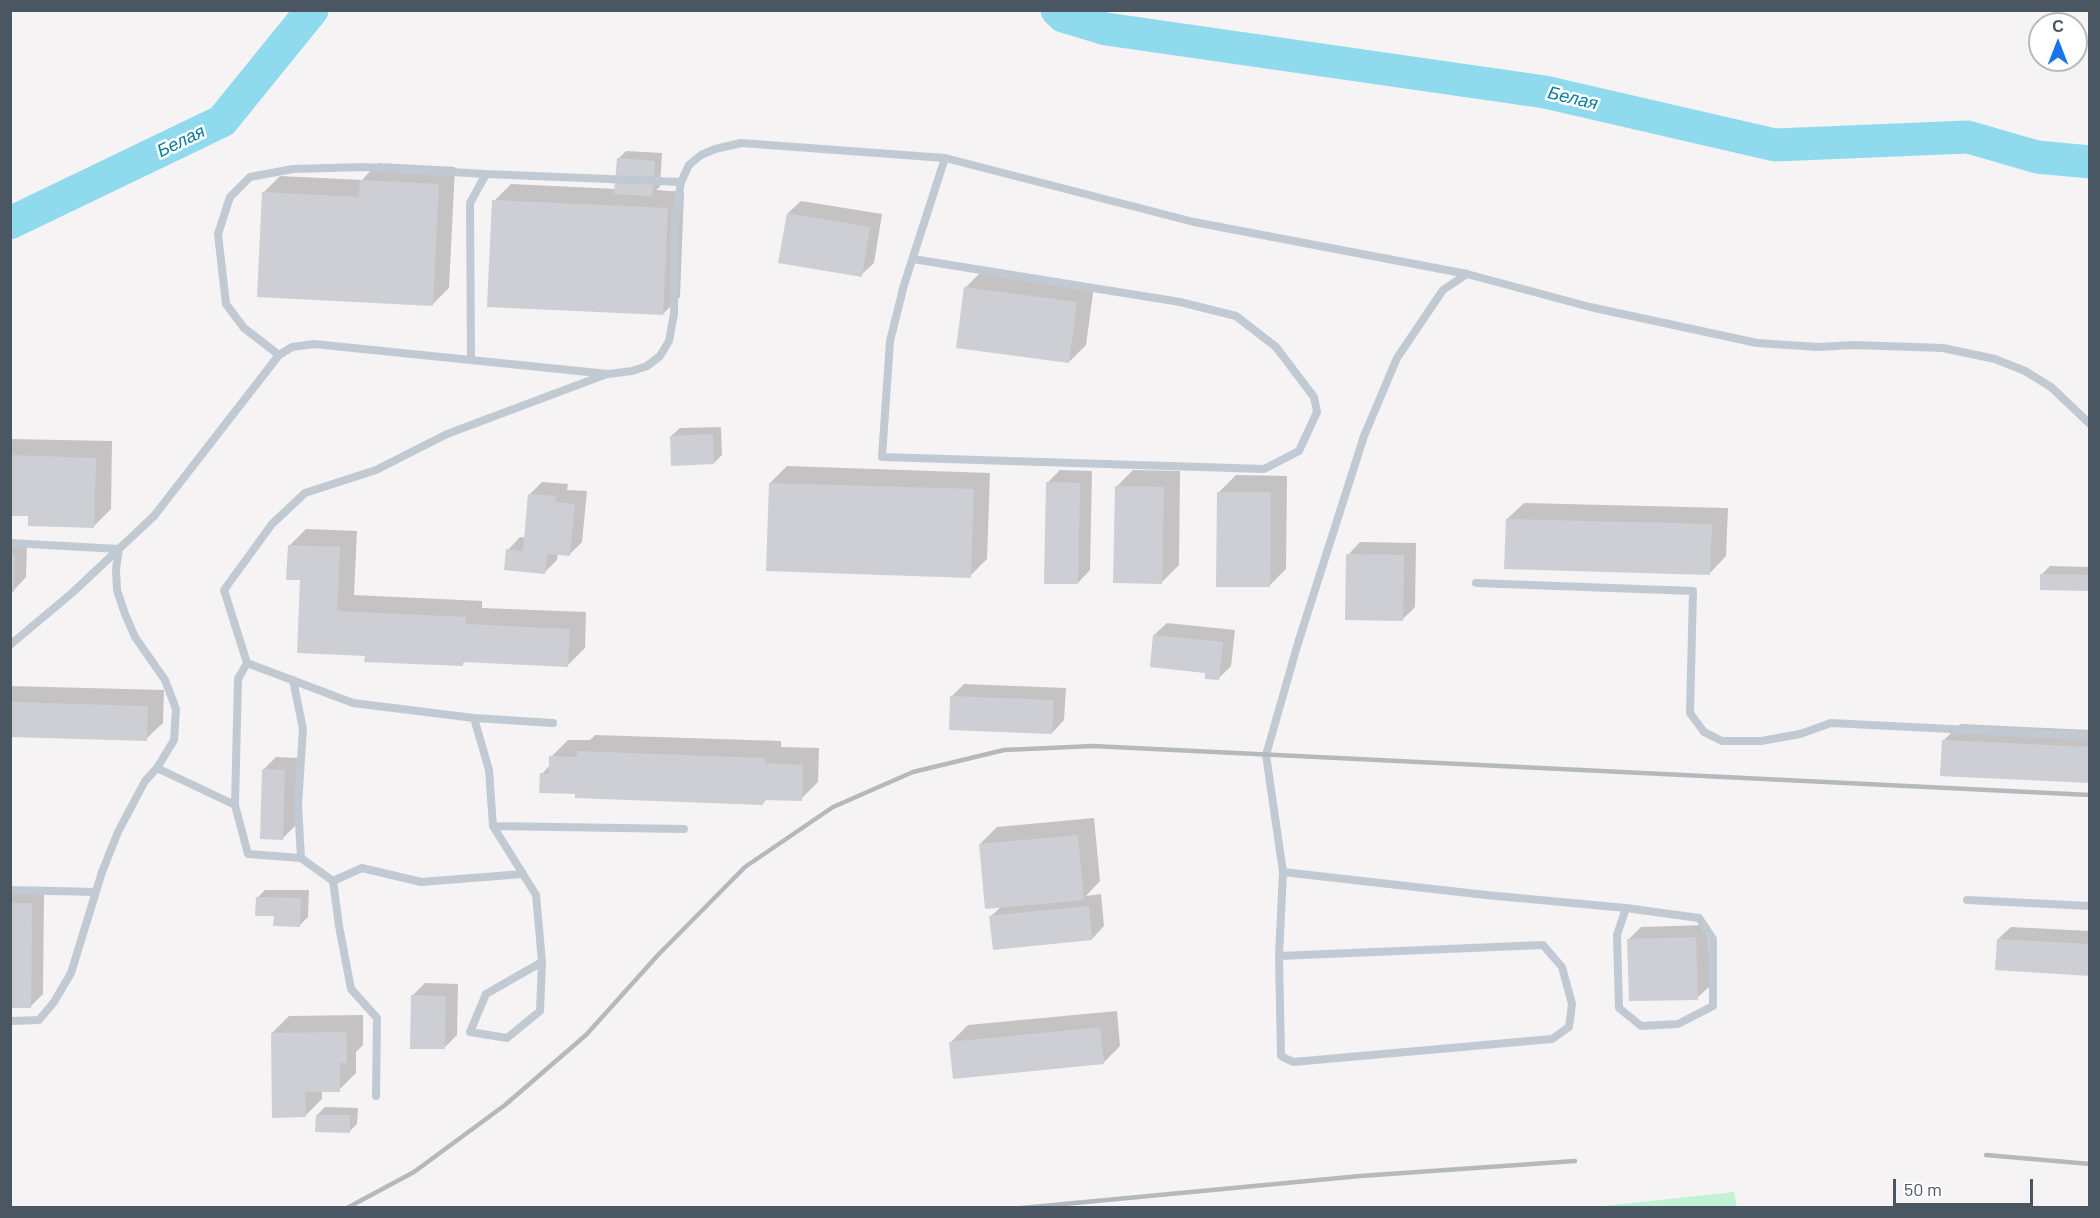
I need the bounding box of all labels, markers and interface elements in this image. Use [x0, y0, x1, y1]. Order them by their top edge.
north arrow [2028, 12, 2088, 72]
text: С [2052, 16, 2064, 35]
water label: Белая [1546, 82, 1600, 114]
water label: Белая [153, 120, 209, 162]
scale bar [1896, 1167, 2036, 1205]
text: 50 m [1904, 1178, 1942, 1200]

